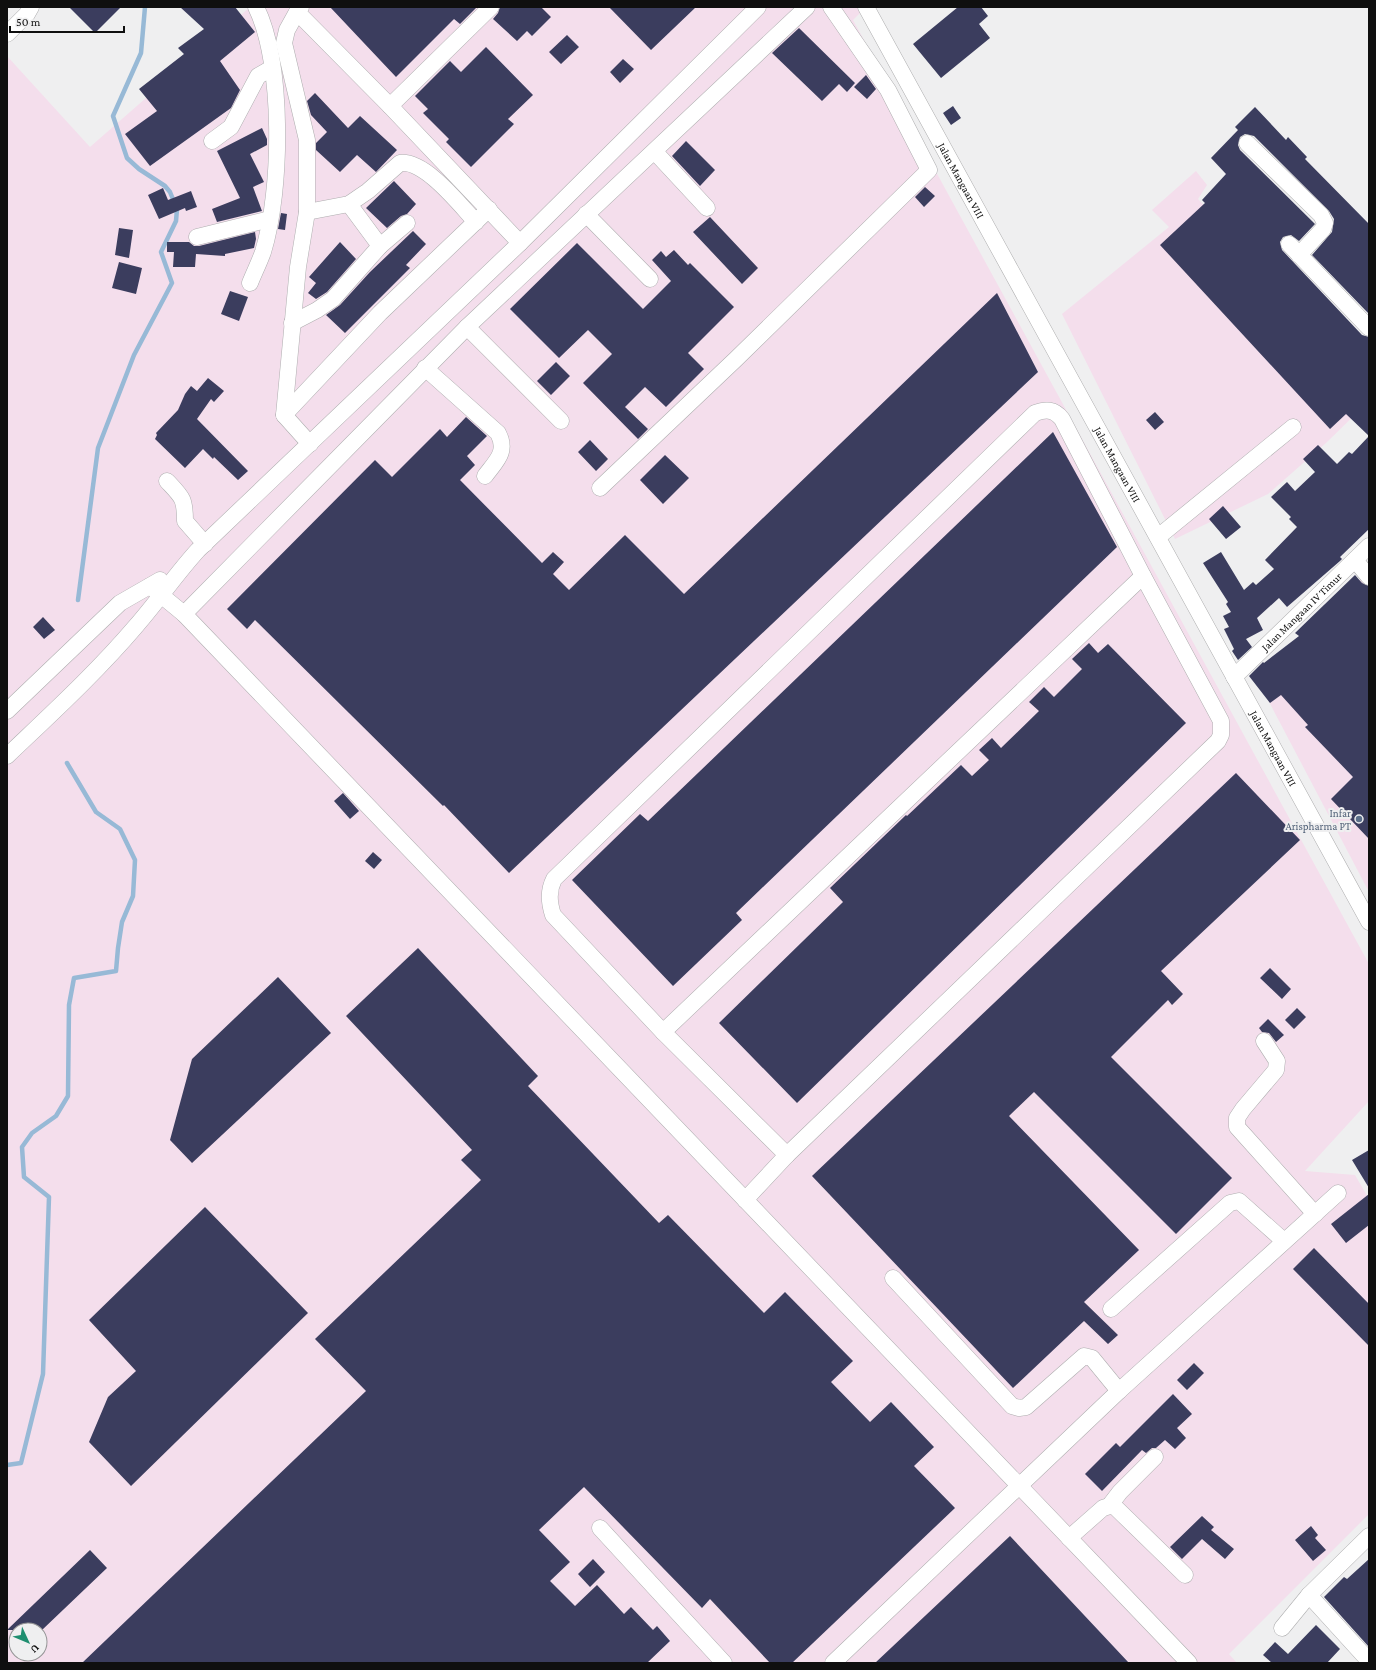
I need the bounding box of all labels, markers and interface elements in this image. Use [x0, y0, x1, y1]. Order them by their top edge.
scale bar [10, 8, 124, 34]
text: 50 m [16, 15, 41, 29]
street label: Jalan Mangaan VIII [934, 140, 987, 220]
street label: Jalan Mangaan VIII [1091, 424, 1143, 504]
street label: Jalan Mangaan IV Timur [1258, 570, 1344, 655]
street label: Jalan Mangaan VIII [1247, 708, 1299, 788]
place label: Infar Arispharma PT [1285, 807, 1351, 833]
marker: Infar Arispharma PT [1354, 814, 1364, 824]
north arrow [8, 1622, 48, 1662]
text: U [28, 1642, 42, 1656]

